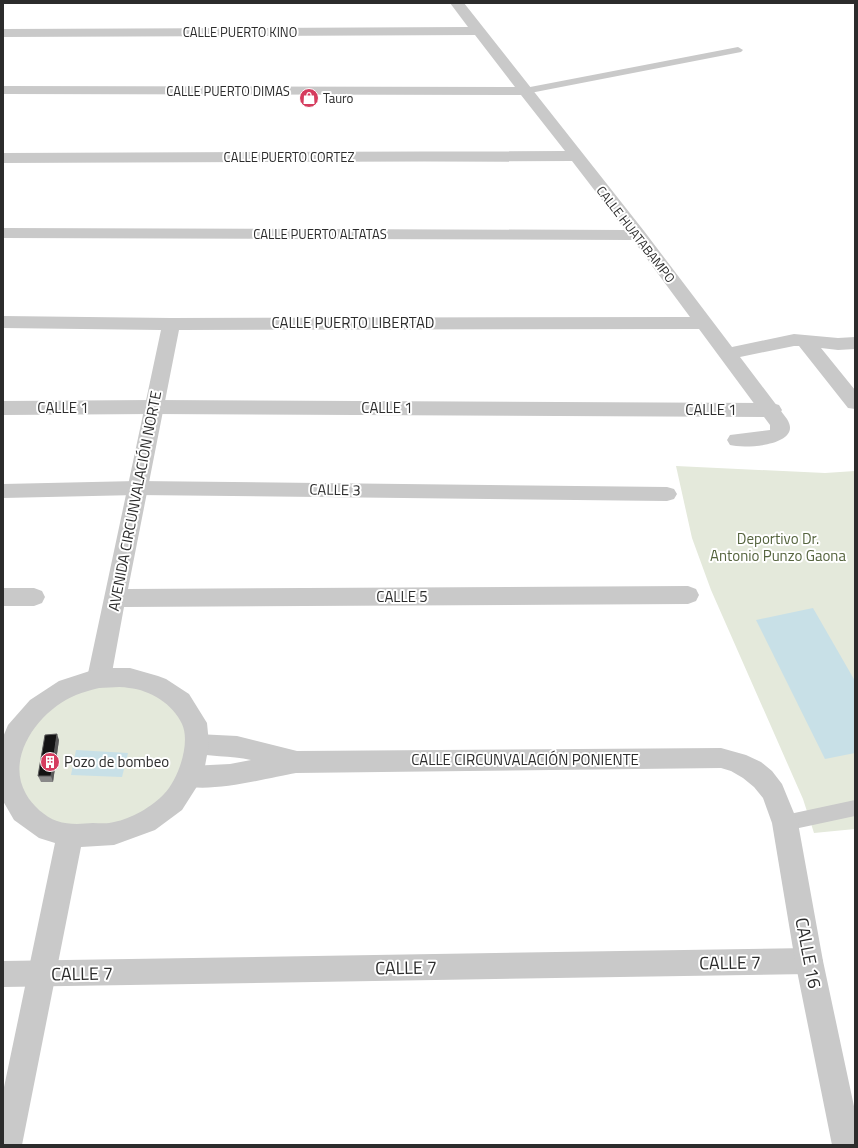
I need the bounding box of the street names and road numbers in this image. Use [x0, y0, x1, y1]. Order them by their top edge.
street label: CALLE PUERTO KINO [183, 22, 297, 42]
street label: CALLE PUERTO DIMAS [166, 81, 290, 101]
street label: CALLE PUERTO CORTEZ [224, 147, 354, 167]
street label: CALLE HUATABAMPO [592, 181, 680, 287]
street label: CALLE PUERTO ALTATAS [253, 224, 387, 244]
street label: CALLE PUERTO LIBERTAD [271, 311, 435, 334]
street label: AVENIDA CIRCUNVALACIÓN NORTE [102, 389, 167, 613]
street label: CALLE 1 [37, 396, 89, 419]
street label: CALLE 1 [361, 396, 413, 419]
street label: CALLE 1 [685, 398, 737, 421]
street label: CALLE 3 [309, 478, 361, 501]
street label: CALLE 5 [376, 585, 428, 608]
street label: CALLE CIRCUNVALACIÓN PONIENTE [411, 748, 639, 771]
street label: CALLE 16 [788, 915, 829, 991]
street label: CALLE 7 [699, 948, 761, 977]
street label: CALLE 7 [375, 953, 437, 982]
street label: CALLE 7 [51, 959, 113, 988]

